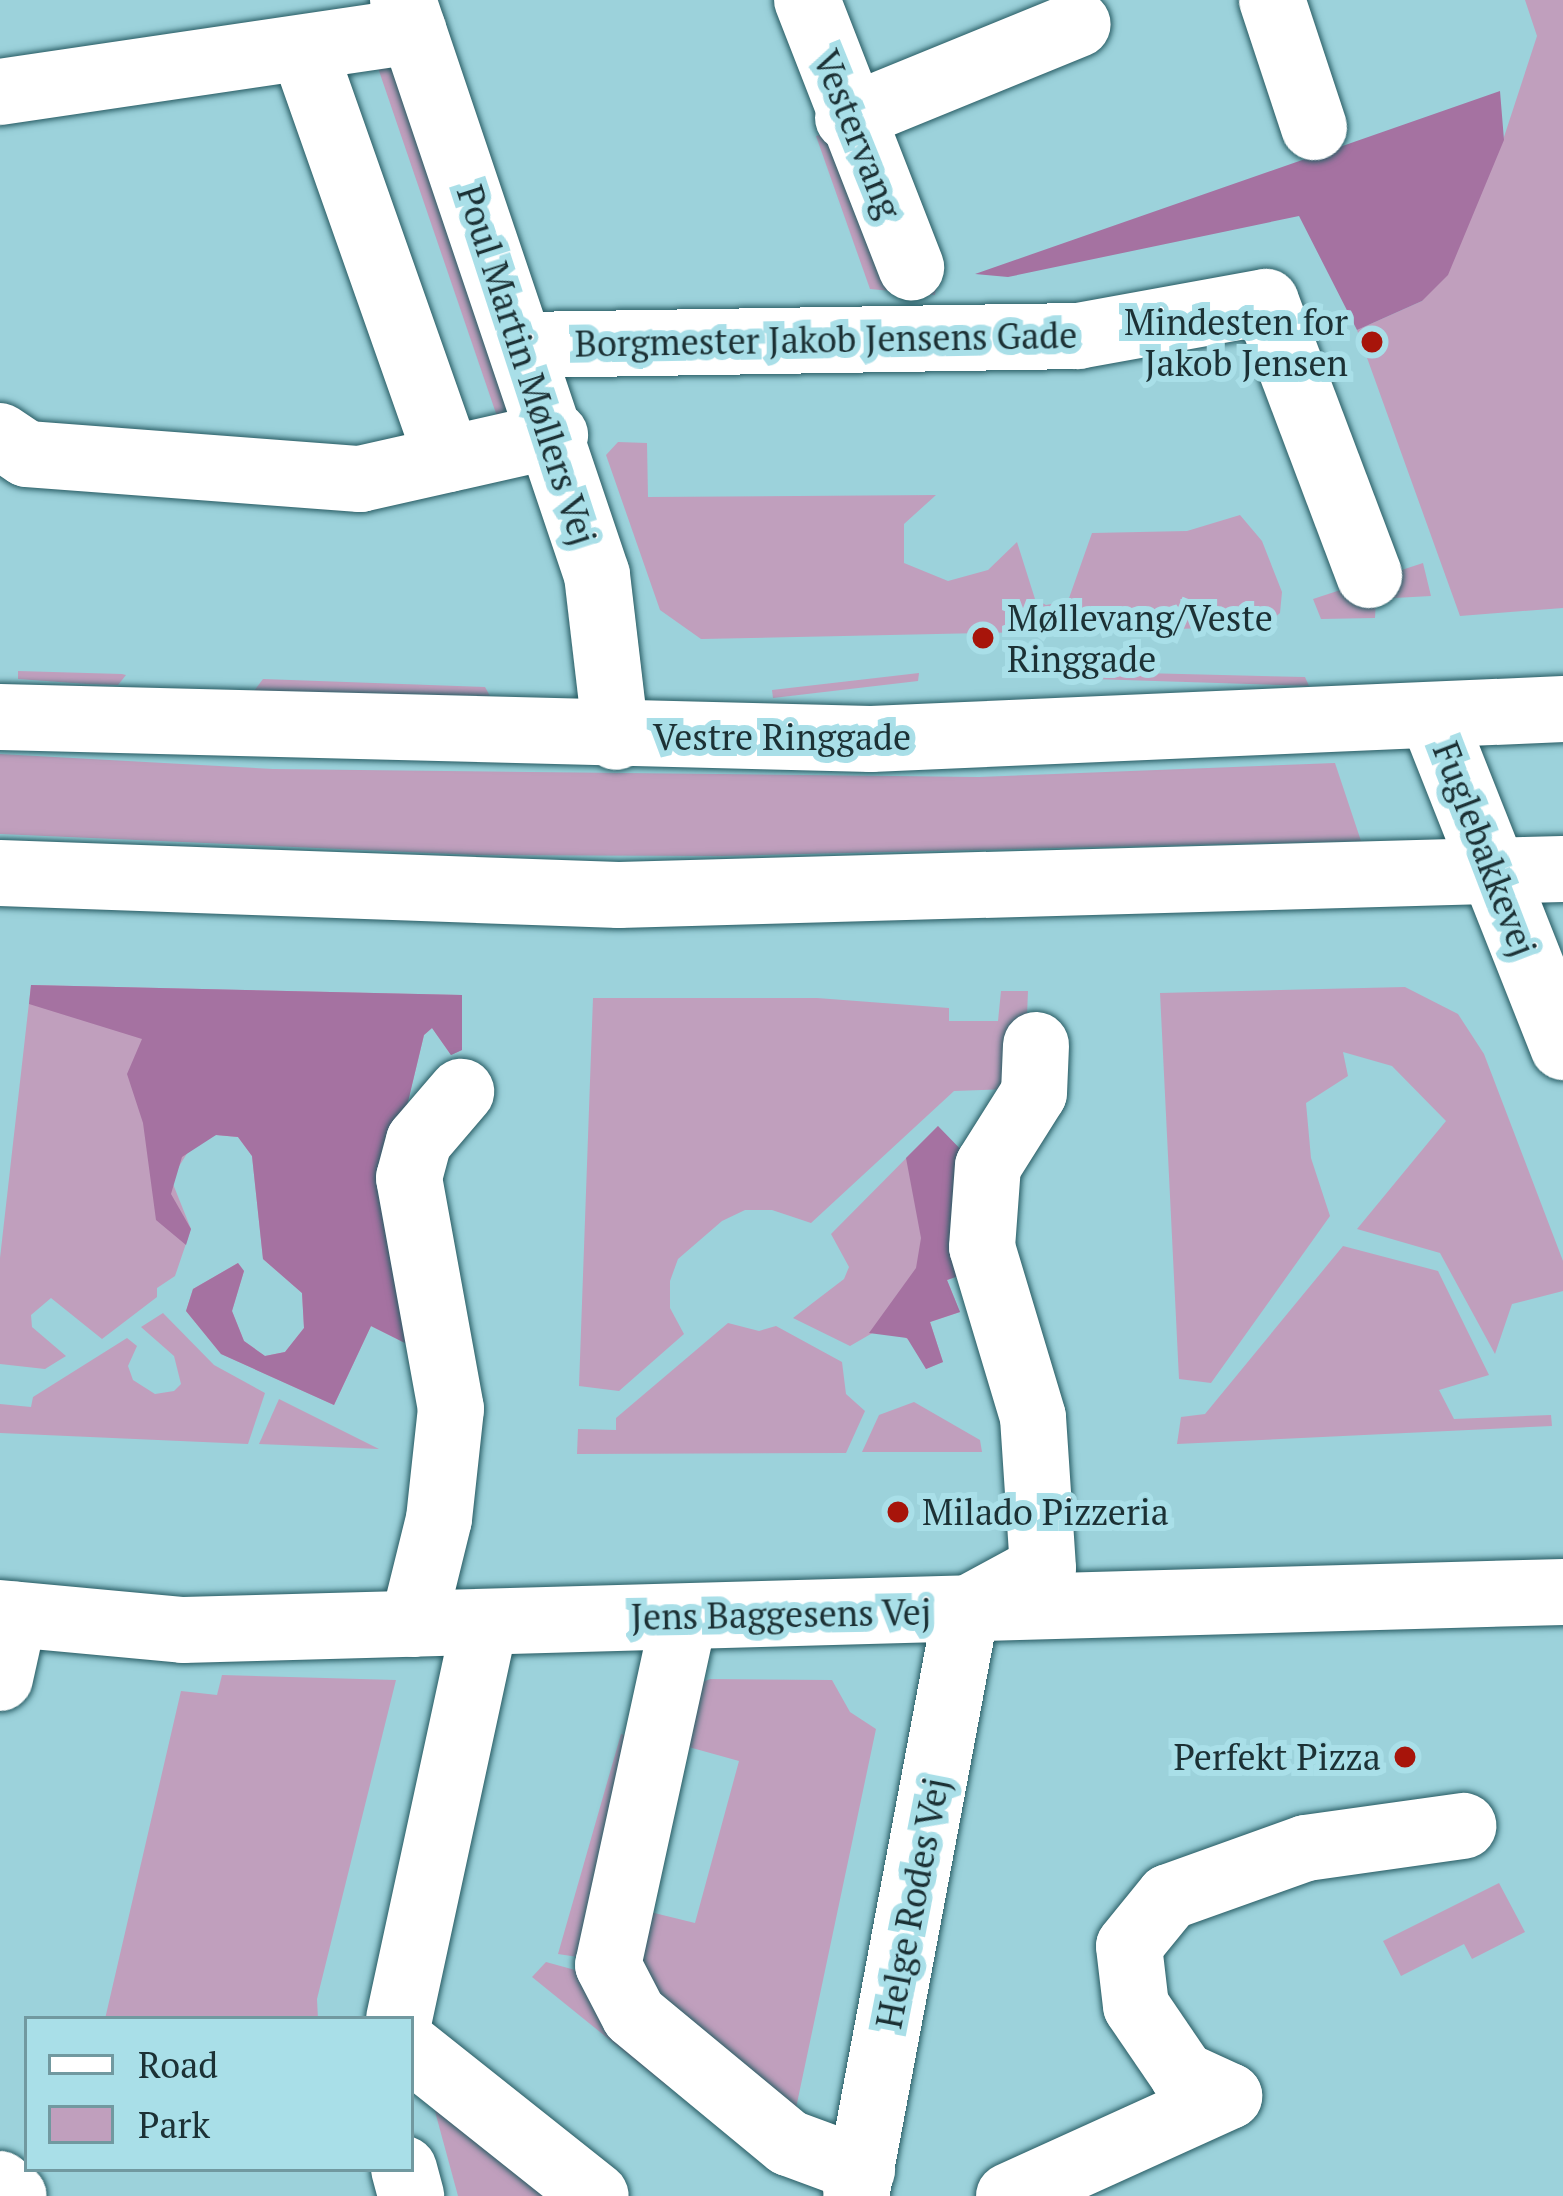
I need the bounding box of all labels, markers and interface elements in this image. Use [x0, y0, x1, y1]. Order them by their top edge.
street label: Vestervang [805, 44, 911, 224]
street label: Poul Martin Møllers Vej [448, 179, 606, 551]
place label: Mindesten for Jakob Jensen [1124, 299, 1348, 384]
street label: Borgmester Jakob Jensens Gade [574, 313, 1078, 365]
marker: Mindesten for Jakob Jensen [1359, 329, 1385, 355]
place label: Møllevang/Veste Ringgade [1007, 595, 1273, 680]
marker: Møllevang/Veste Ringgade [970, 625, 996, 651]
street label: Vestre Ringgade [653, 715, 911, 759]
street label: Fuglebakkevej [1424, 736, 1546, 962]
place label: Milado Pizzeria [922, 1490, 1169, 1534]
marker: Milado Pizzeria [885, 1499, 911, 1525]
street label: Jens Baggesens Vej [630, 1590, 932, 1638]
place label: Perfekt Pizza [1173, 1735, 1381, 1779]
marker: Perfekt Pizza [1392, 1744, 1418, 1770]
street label: Helge Rodes Vej [866, 1774, 958, 2032]
legend [24, 2016, 414, 2172]
text: Road [138, 2041, 218, 2088]
text: Park [138, 2101, 210, 2148]

